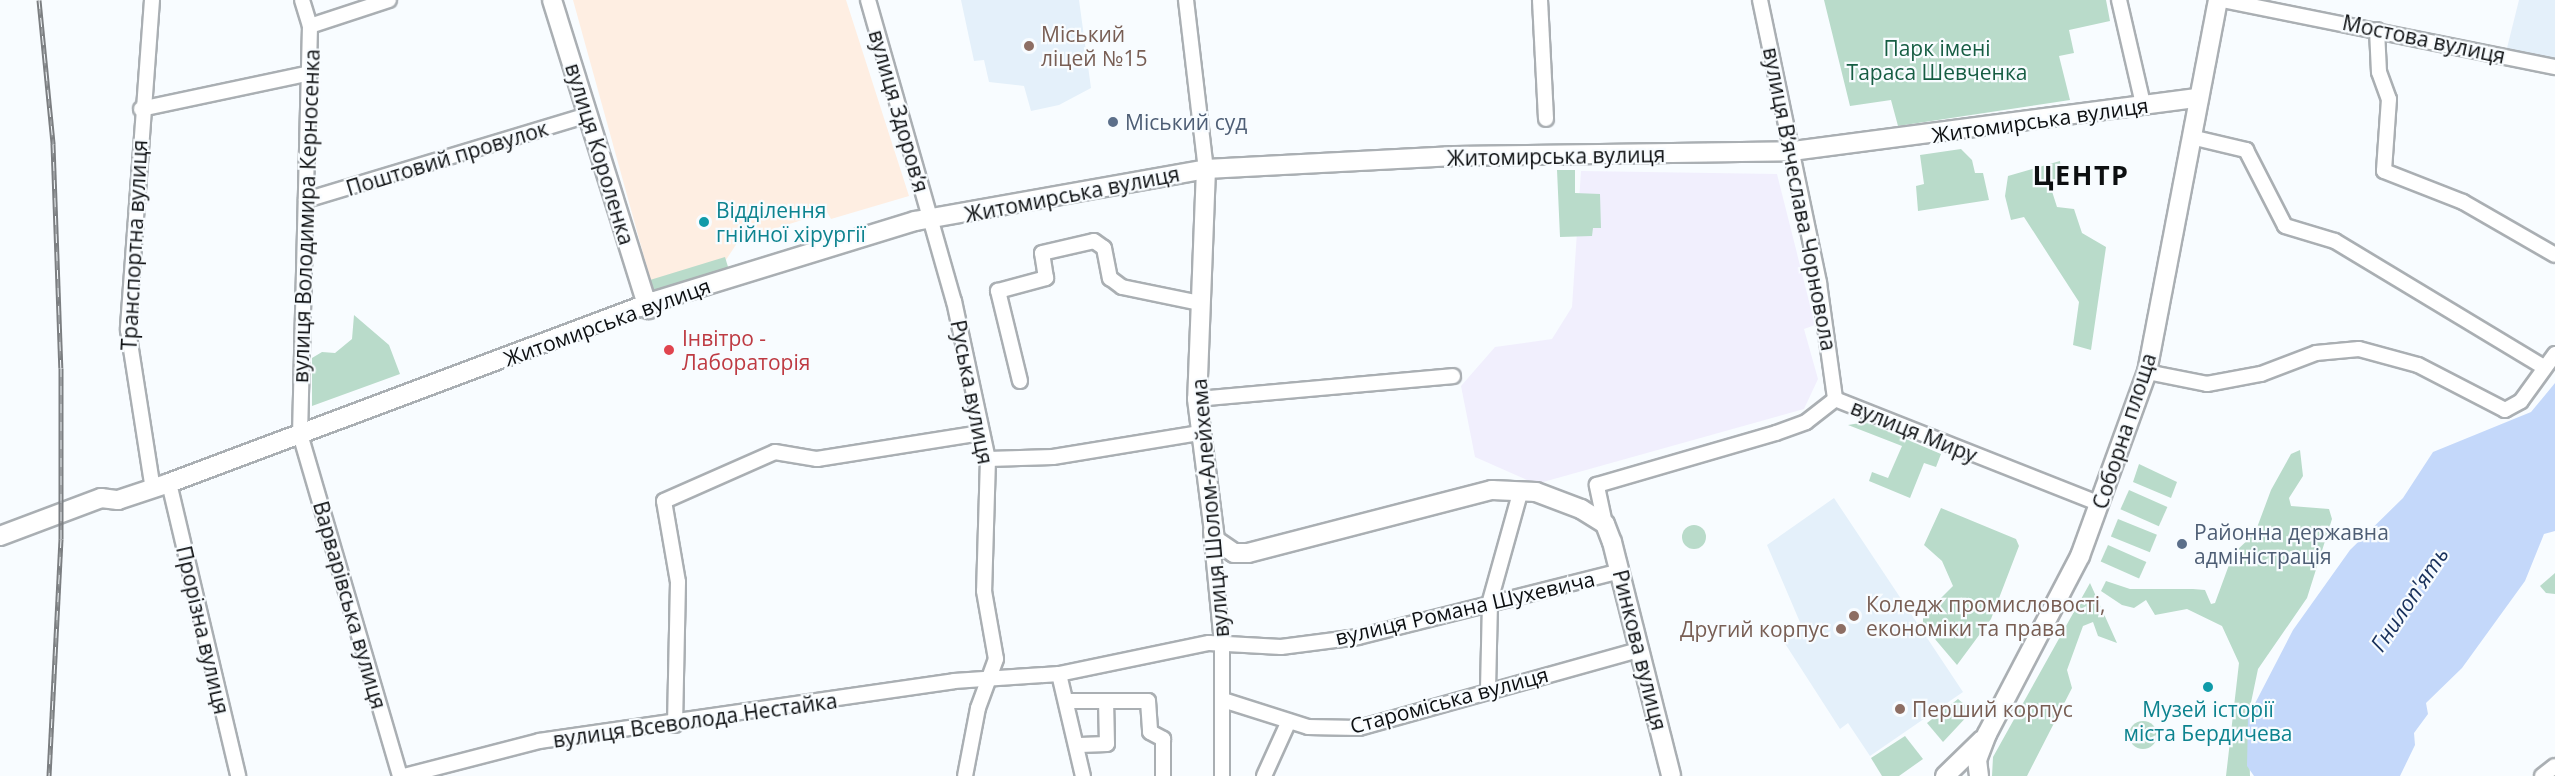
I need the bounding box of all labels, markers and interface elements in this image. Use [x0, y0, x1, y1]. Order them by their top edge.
street label: Мостова вулиця [2340, 9, 2508, 69]
place label: Міський ліцей №15 [1041, 21, 1147, 71]
street label: вулиця Здоровʼя [864, 27, 934, 195]
park label: Парк імені Тараса Шевченка [1847, 35, 2027, 85]
marker: Міський ліцей №15 [1022, 39, 1036, 53]
street label: вулиця Вʼячеслава Чорновола [1758, 45, 1842, 353]
street label: вулиця Володимира Керносенка [288, 49, 324, 383]
street label: вулиця Короленка [560, 60, 640, 248]
street label: Житомирська вулиця [1930, 92, 2150, 148]
place label: Міський суд [1125, 109, 1247, 135]
street label: Поштовий провулок [343, 115, 551, 201]
marker: Міський суд [1106, 115, 1120, 129]
street label: Транспортна вулиця [116, 139, 152, 351]
street label: Житомирська вулиця [1447, 141, 1665, 171]
district label: ЦЕНТР [2033, 159, 2129, 191]
street label: Житомирська вулиця [962, 161, 1182, 227]
place label: Відділення гнійної хірургії [716, 197, 866, 247]
marker: Відділення гнійної хірургії [697, 215, 711, 229]
street label: Житомирська вулиця [500, 273, 714, 371]
street label: Руська вулиця [946, 318, 998, 466]
place label: Інвітро - Лабораторія [682, 325, 810, 375]
marker: Інвітро - Лабораторія [660, 341, 678, 359]
street label: Соборна площа [2087, 350, 2161, 512]
street label: вулиця Шолом-Алейхема [1186, 378, 1234, 638]
street label: вулиця Миру [1847, 394, 1981, 468]
street label: Варварівська вулиця [308, 498, 392, 712]
place label: Районна державна адміністрація [2194, 519, 2389, 569]
marker: Районна державна адміністрація [2175, 537, 2189, 551]
water label: Гнилоп'ять [2364, 542, 2454, 656]
street label: Прорізна вулиця [171, 543, 235, 717]
street label: вулиця Романа Шухевича [1333, 566, 1597, 650]
street label: Ринкова вулиця [1608, 567, 1672, 733]
place label: Коледж промисловості, економіки та права [1866, 591, 2106, 641]
marker: Коледж промисловості, економіки та права [1847, 609, 1861, 623]
place label: Другий корпус [1680, 616, 1829, 642]
marker: Другий корпус [1834, 622, 1848, 636]
street label: Староміська вулиця [1347, 661, 1551, 739]
marker: Музей історії міста Бердичева [2201, 680, 2215, 694]
street label: вулиця Всеволода Нестайка [551, 688, 839, 752]
place label: Перший корпус [1912, 696, 2073, 722]
place label: Музей історії міста Бердичева [2124, 696, 2292, 746]
marker: Перший корпус [1893, 702, 1907, 716]

